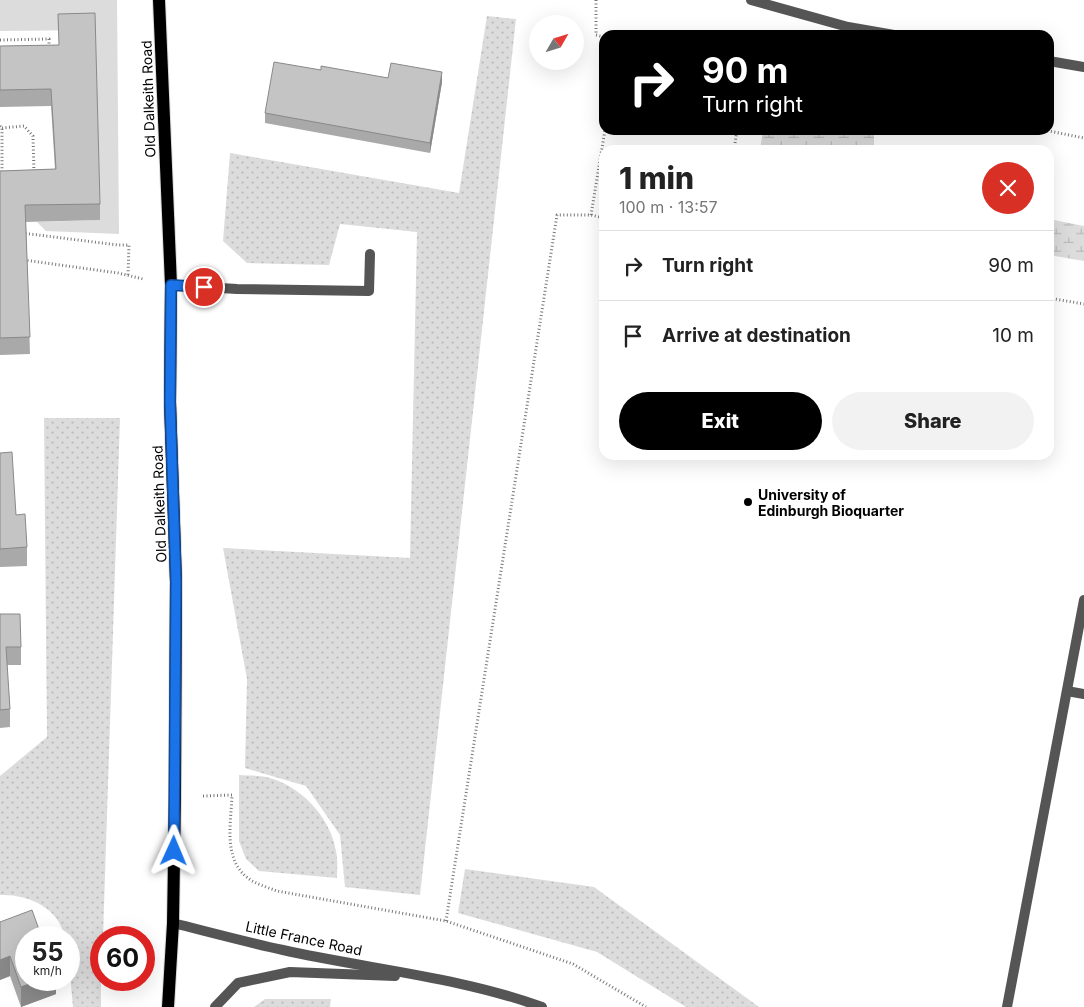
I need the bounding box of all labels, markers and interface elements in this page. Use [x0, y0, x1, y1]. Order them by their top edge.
north arrow [529, 15, 584, 70]
map controls [529, 15, 584, 70]
street label: Old Dalkeith Road [137, 40, 159, 158]
text: 90 m [702, 49, 789, 91]
icon: right [619, 50, 684, 115]
text: Turn right [702, 91, 803, 117]
text: 1 min [619, 160, 694, 196]
button: close [982, 162, 1034, 214]
text: 100 m · 13:57 [619, 197, 718, 217]
icon: right [619, 252, 647, 280]
text: Turn right [662, 254, 753, 277]
text: 90 m [988, 254, 1034, 277]
pin [183, 266, 225, 308]
icon: arrive [190, 273, 218, 301]
icon: arrive [619, 322, 647, 350]
text: Arrive at destination [662, 324, 851, 347]
text: 10 m [992, 324, 1034, 347]
button: Exit [619, 392, 822, 450]
button: Share [832, 392, 1034, 450]
street label: Old Dalkeith Road [148, 445, 170, 563]
place label: University of Edinburgh Bioquarter [758, 486, 904, 519]
marker: University of Edinburgh Bioquarter [742, 496, 754, 508]
position arrow [147, 824, 199, 876]
street label: Little France Road [244, 917, 364, 959]
speed limit sign: 60 [90, 926, 155, 991]
text: 55 [32, 937, 63, 967]
text: km/h [33, 963, 62, 978]

